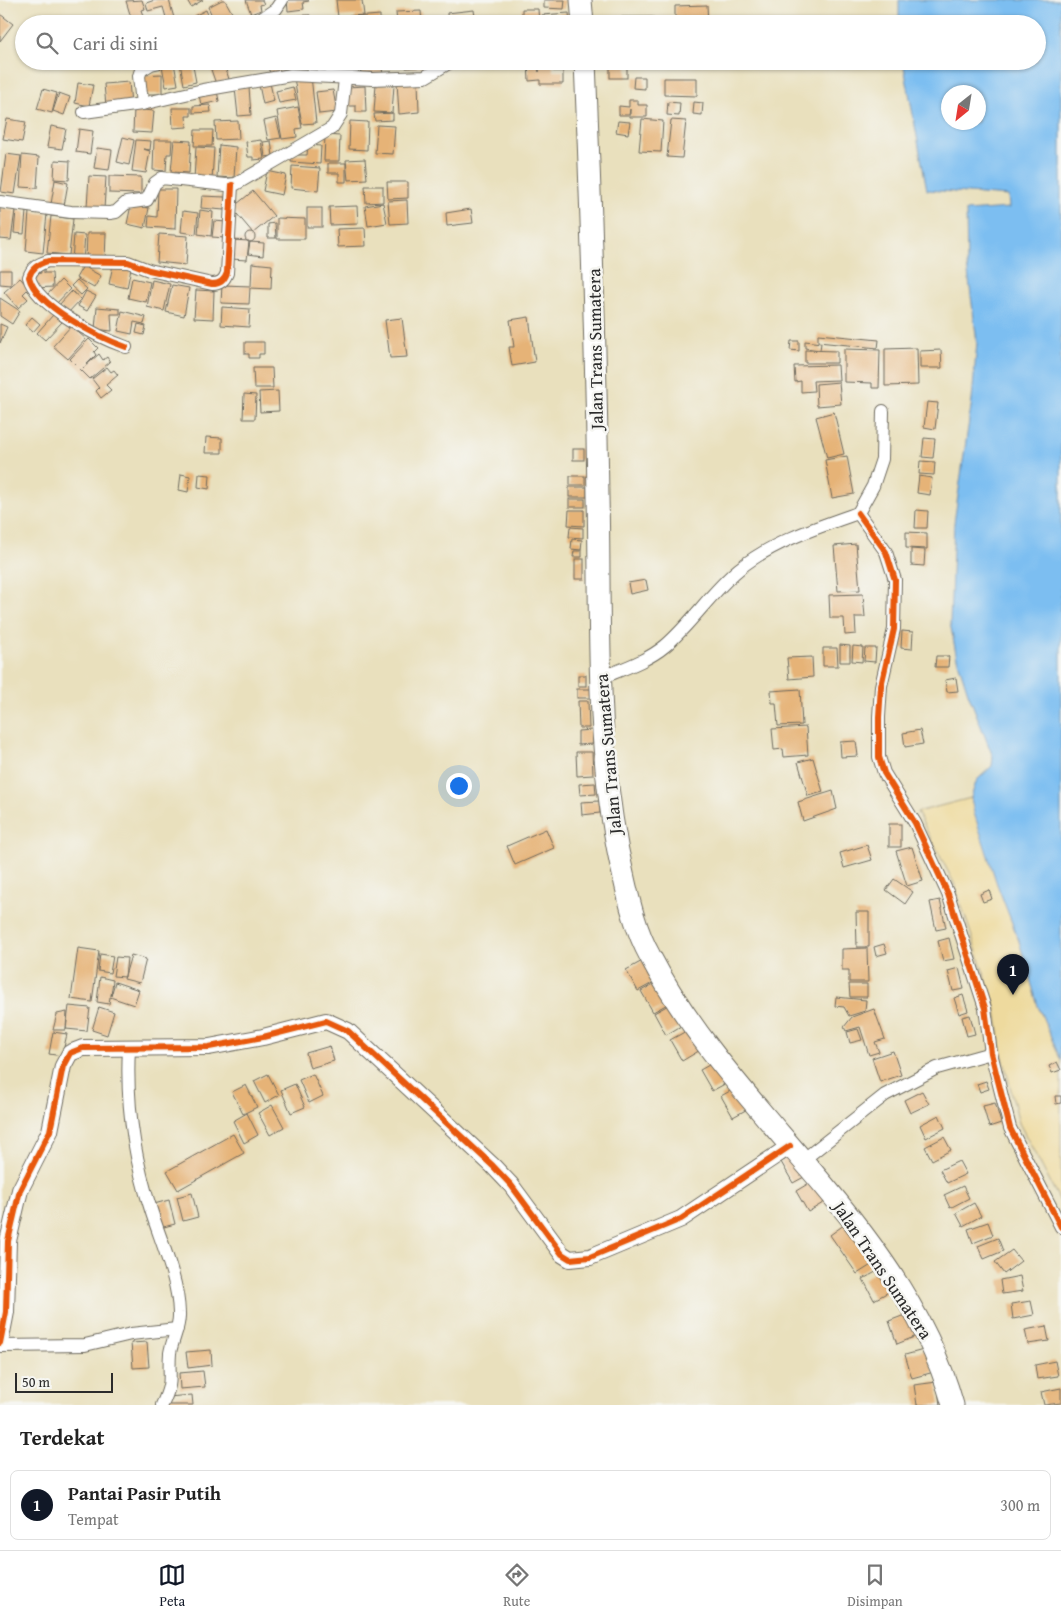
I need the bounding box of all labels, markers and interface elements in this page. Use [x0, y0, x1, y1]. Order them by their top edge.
search box [15, 15, 1046, 70]
icon: search [33, 29, 61, 57]
text: Cari di sini [73, 29, 158, 57]
north arrow [941, 85, 986, 130]
street label: Jalan Trans Sumatera [580, 268, 610, 432]
street label: Jalan Trans Sumatera [587, 672, 629, 837]
your location [446, 773, 472, 799]
pin: 1 [997, 954, 1029, 995]
street label: Jalan Trans Sumatera [826, 1194, 940, 1345]
scale bar [15, 1370, 112, 1393]
text: 50 m [22, 1372, 50, 1392]
text: Terdekat [20, 1422, 104, 1453]
text: Pantai Pasir Putih [68, 1479, 221, 1507]
text: 1 [33, 1493, 41, 1517]
text: 300 m [1000, 1493, 1040, 1517]
text: Tempat [68, 1507, 119, 1531]
tab: Peta [158, 1561, 186, 1611]
tab: Rute [503, 1561, 531, 1611]
tab: Disimpan [847, 1561, 903, 1611]

